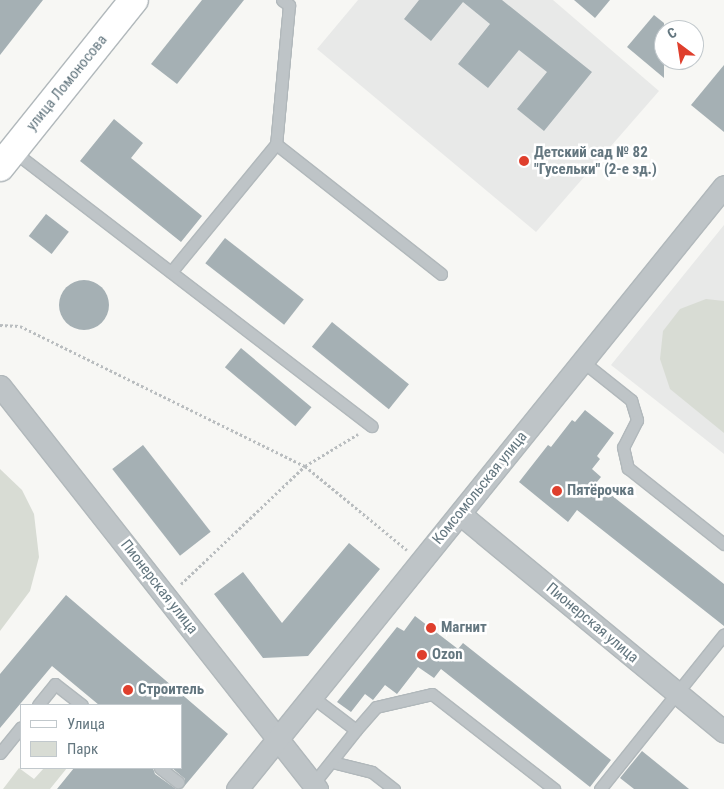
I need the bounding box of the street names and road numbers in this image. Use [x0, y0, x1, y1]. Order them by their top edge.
street label: улица Ломоносова [23, 31, 111, 135]
street label: Комсомольская улица [429, 428, 531, 548]
street label: Пионерская улица [117, 536, 201, 638]
street label: Пионерская улица [542, 579, 642, 667]

